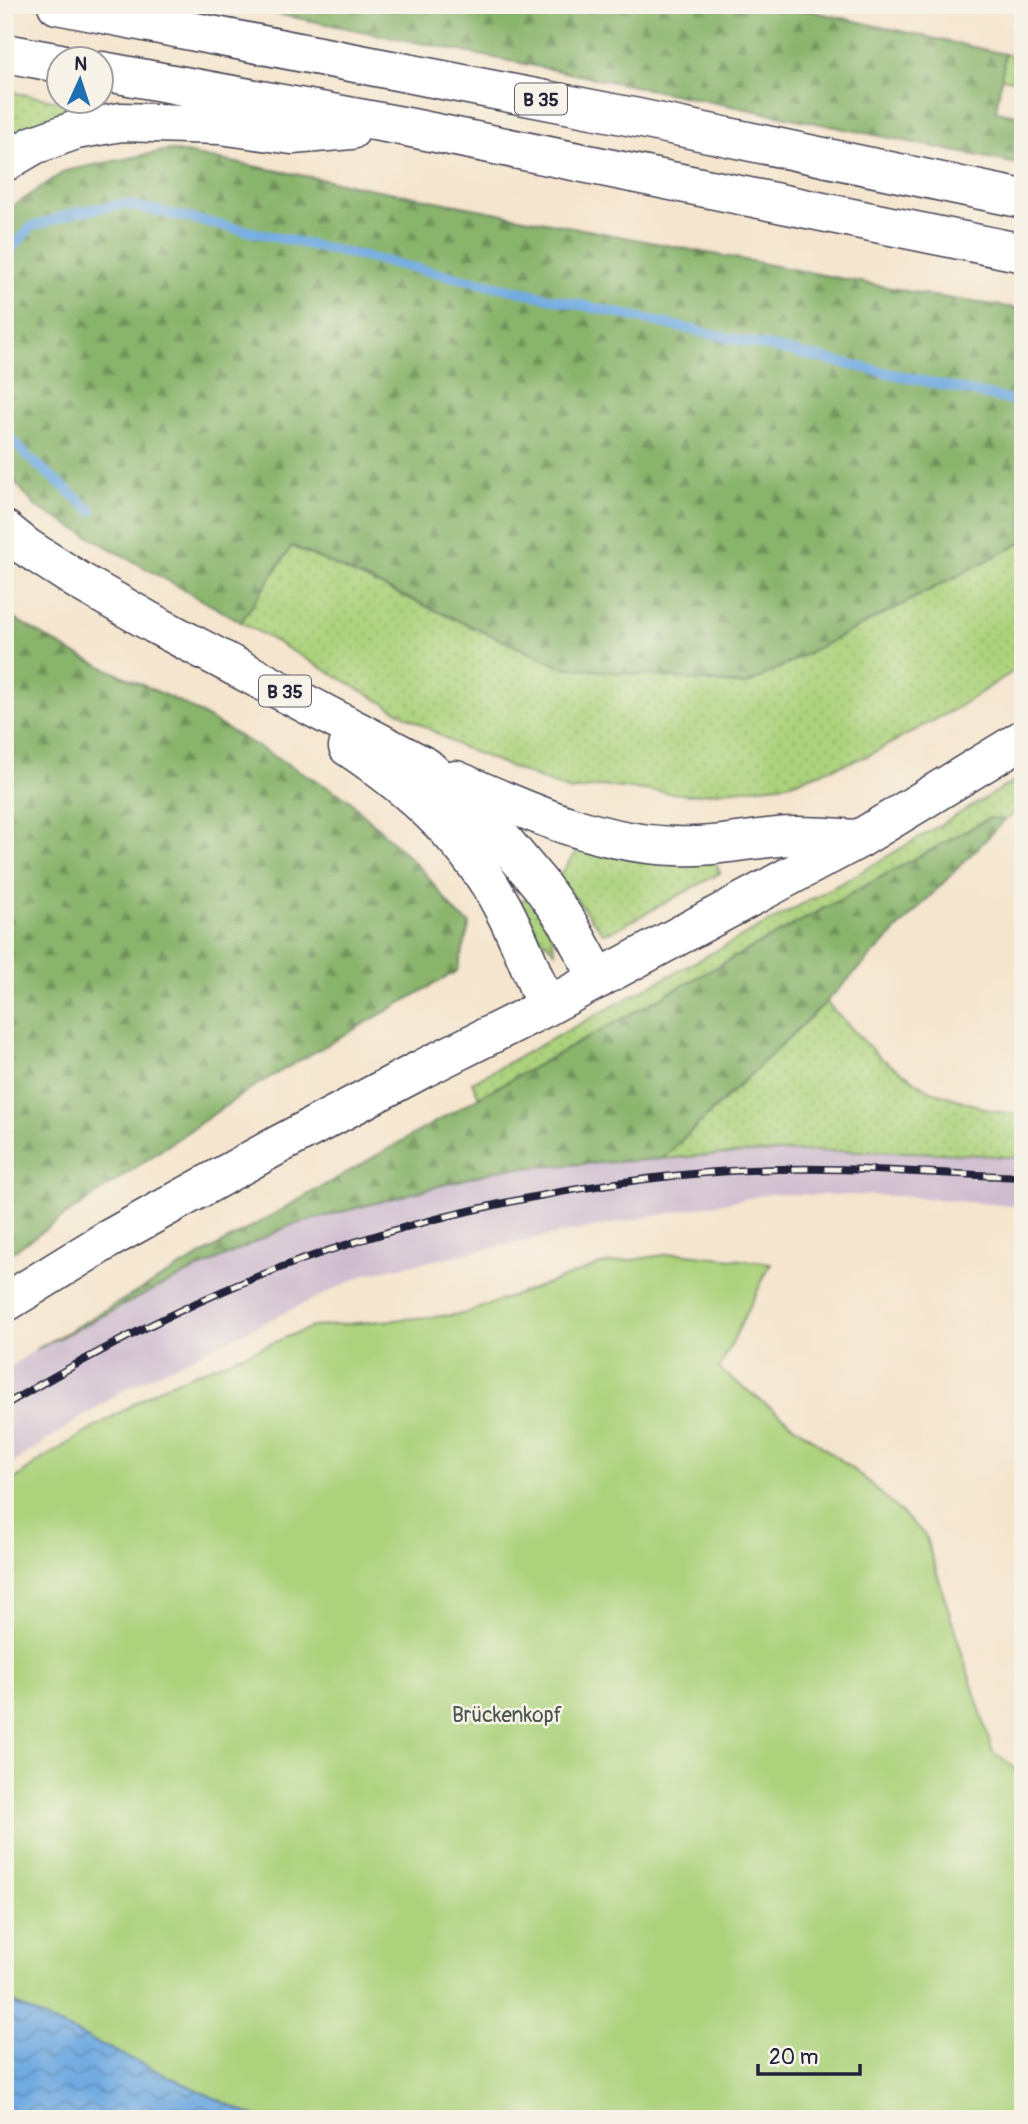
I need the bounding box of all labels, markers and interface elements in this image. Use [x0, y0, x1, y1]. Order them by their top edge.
north arrow [46, 46, 116, 116]
text: N [74, 52, 88, 76]
road number: B 35 [515, 83, 567, 114]
road number: B 35 [259, 676, 311, 706]
park label: Brückenkopf [452, 1702, 563, 1729]
scale bar [758, 2033, 860, 2077]
text: 20 m [769, 2044, 818, 2071]

